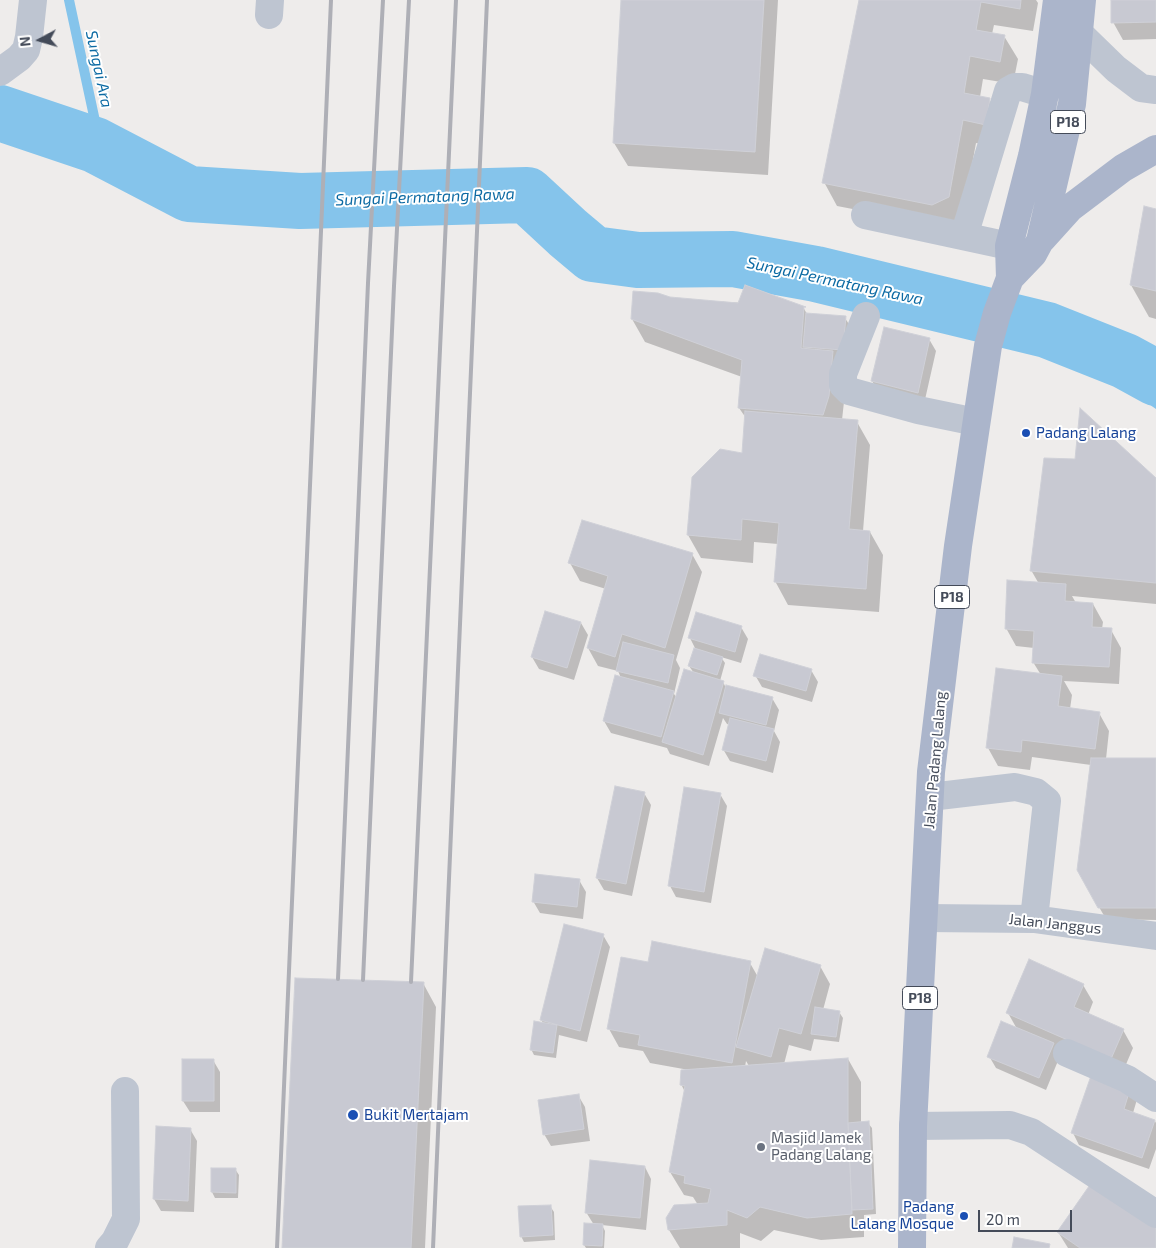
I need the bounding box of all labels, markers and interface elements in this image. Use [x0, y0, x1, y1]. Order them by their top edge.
north arrow [15, 15, 65, 65]
water label: Sungai Ara [81, 29, 117, 109]
text: N [16, 36, 34, 48]
road number: P18 [1050, 110, 1086, 134]
water label: Sungai Permatang Rawa [335, 184, 515, 210]
water label: Sungai Permatang Rawa [745, 253, 925, 309]
place label: Padang Lalang [1036, 424, 1136, 442]
marker: Padang Lalang [1020, 427, 1032, 439]
road number: P18 [934, 586, 970, 608]
street label: Jalan Padang Lalang [920, 690, 950, 830]
street label: Jalan Janggus [1008, 910, 1102, 938]
road number: P18 [902, 986, 938, 1010]
place label: Bukit Mertajam [364, 1106, 469, 1124]
marker: Bukit Mertajam [346, 1108, 360, 1122]
place label: Masjid Jamek Padang Lalang [771, 1129, 871, 1164]
marker: Masjid Jamek Padang Lalang [755, 1141, 767, 1153]
place label: Padang Lalang Mosque [850, 1198, 954, 1233]
scale bar [981, 1200, 1075, 1232]
marker: Padang Lalang Mosque [958, 1210, 970, 1222]
text: 20 m [986, 1210, 1020, 1228]

